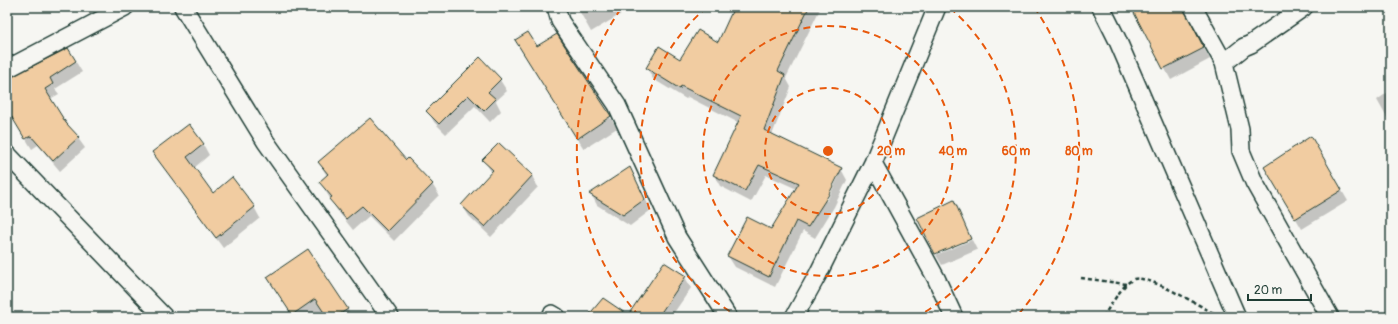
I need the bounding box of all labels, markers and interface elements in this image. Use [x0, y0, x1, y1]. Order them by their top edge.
centre of rings [821, 144, 835, 158]
text: 20 m [877, 144, 905, 159]
text: 40 m [938, 144, 968, 159]
text: 60 m [1002, 144, 1031, 159]
text: 80 m [1065, 144, 1093, 159]
scale bar [1248, 276, 1311, 302]
text: 20 m [1254, 283, 1283, 298]

